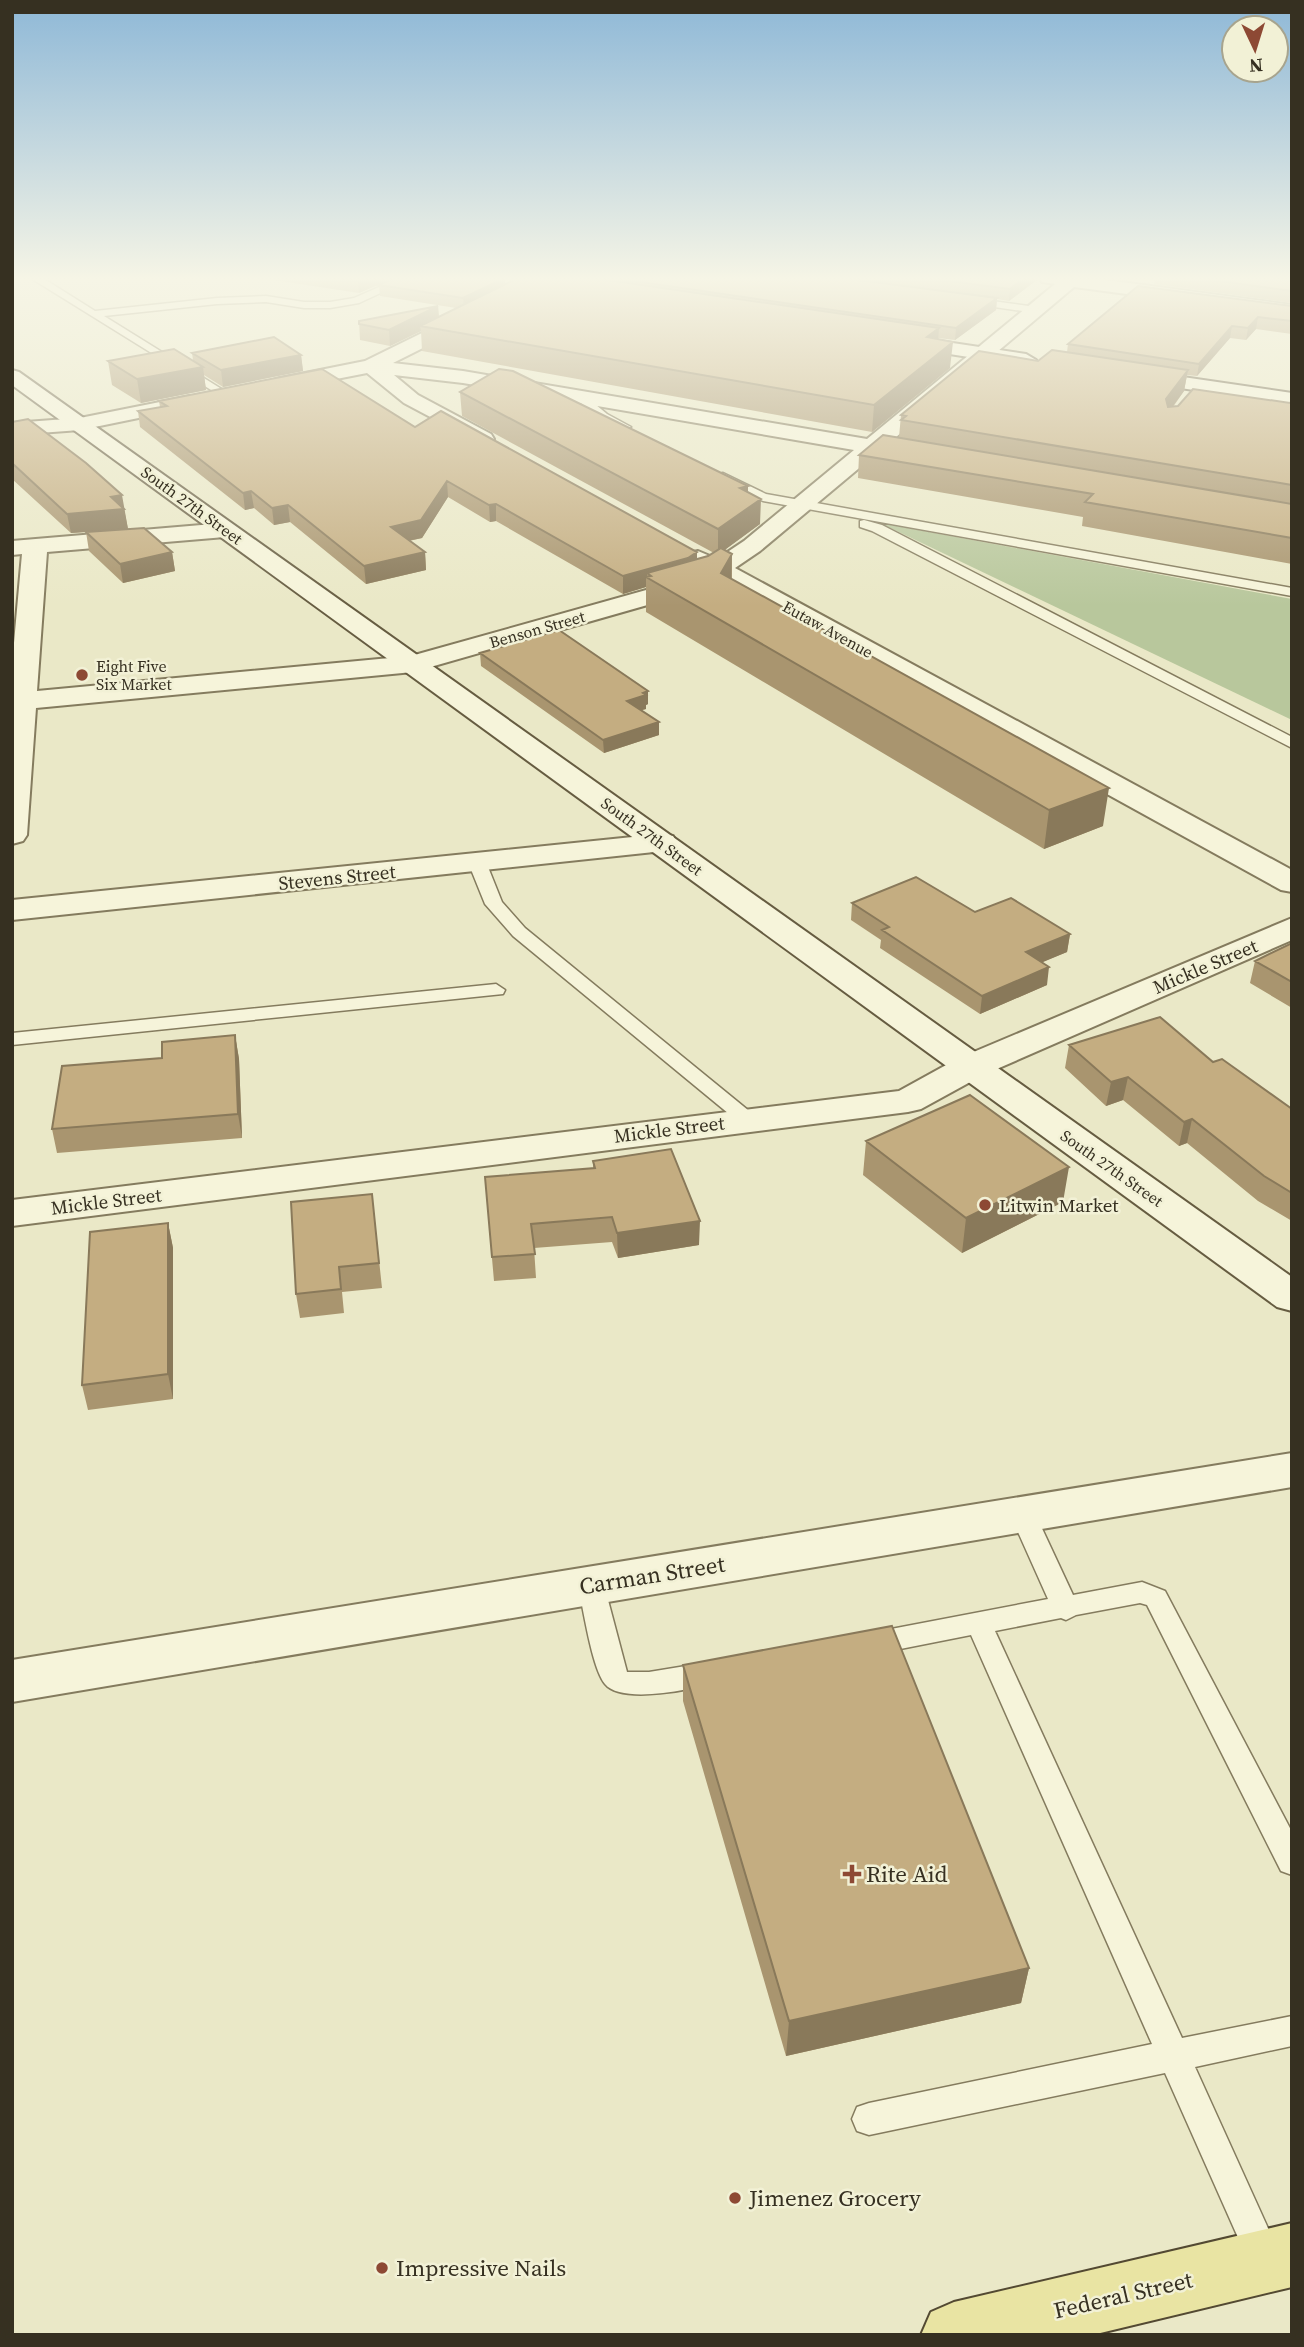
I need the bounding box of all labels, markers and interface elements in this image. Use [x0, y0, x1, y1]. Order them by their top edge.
north arrow [1220, 14, 1290, 84]
text: N [1248, 53, 1264, 79]
street label: South 27th Street [137, 461, 248, 550]
street label: Eutaw Avenue [779, 595, 877, 663]
street label: Benson Street [487, 605, 588, 653]
place label: Eight Five Six Market [96, 655, 172, 695]
marker: Eight Five Six Market [74, 667, 90, 683]
street label: South 27th Street [597, 792, 708, 881]
street label: Stevens Street [277, 858, 398, 896]
street label: Mickle Street [1149, 932, 1262, 1000]
street label: Mickle Street [612, 1109, 727, 1149]
street label: South 27th Street [1056, 1124, 1168, 1212]
street label: Mickle Street [49, 1181, 164, 1221]
place label: Litwin Market [999, 1192, 1119, 1218]
marker: Litwin Market [977, 1197, 993, 1213]
street label: Carman Street [577, 1548, 728, 1602]
place label: Rite Aid [866, 1858, 948, 1890]
marker: Rite Aid [844, 1866, 860, 1882]
place label: Jimenez Grocery [748, 2182, 921, 2214]
marker: Jimenez Grocery [727, 2190, 743, 2206]
place label: Impressive Nails [396, 2252, 566, 2284]
marker: Impressive Nails [374, 2260, 390, 2276]
street label: Federal Street [1050, 2263, 1196, 2327]

